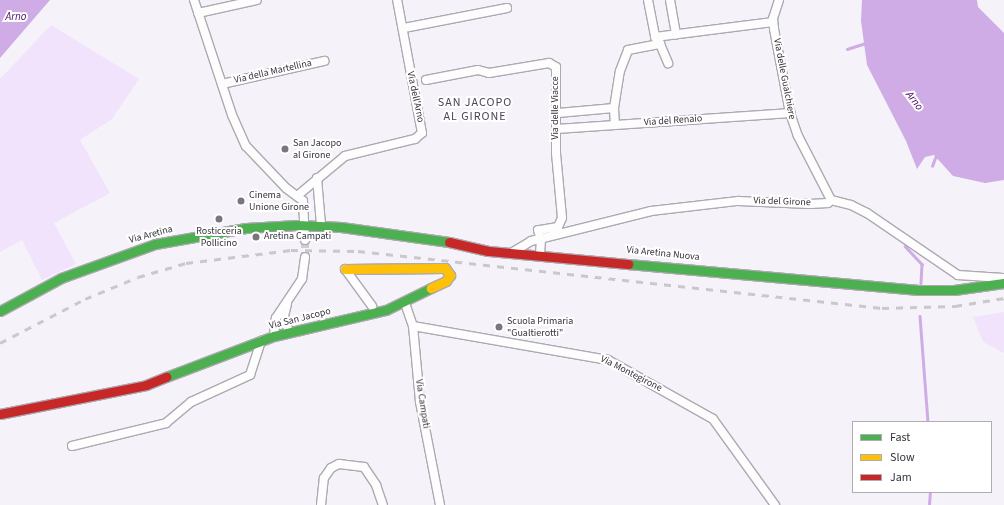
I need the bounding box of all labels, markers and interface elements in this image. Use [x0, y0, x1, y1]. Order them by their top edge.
water label: Arno [6, 10, 26, 24]
street label: Via delle Gualchiere [770, 38, 798, 120]
street label: Via della Martellina [233, 57, 313, 87]
street label: Via dell'Arno [404, 70, 426, 124]
street label: Via delle Viacce [550, 76, 562, 140]
water label: Arno [902, 89, 926, 113]
district label: SAN JACOPO AL GIRONE [438, 96, 512, 124]
street label: Via del Renaio [643, 113, 703, 129]
place label: San Jacopo al Girone [293, 137, 341, 160]
marker: San Jacopo al Girone [280, 144, 290, 154]
place label: Cinema Unione Girone [249, 189, 309, 212]
street label: Via del Girone [753, 195, 811, 209]
marker: Cinema Unione Girone [236, 196, 246, 206]
marker: Rosticceria Pollicino [214, 214, 224, 224]
street label: Via Aretina [128, 223, 174, 247]
place label: Rosticceria Pollicino [196, 225, 242, 248]
place label: Aretina Campati [264, 231, 331, 243]
marker: Aretina Campati [251, 232, 261, 242]
street label: Via Aretina Nuova [626, 244, 700, 264]
street label: Via San Jacopo [268, 306, 332, 332]
place label: Scuola Primaria "Gualtierotti" [507, 315, 573, 338]
marker: Scuola Primaria "Gualtierotti" [494, 322, 504, 332]
street label: Via Montegirone [598, 353, 664, 395]
street label: Via Campati [412, 378, 432, 430]
legend [852, 421, 992, 493]
text: Fast [890, 429, 910, 446]
text: Slow [890, 449, 915, 466]
text: Jam [890, 469, 912, 486]

